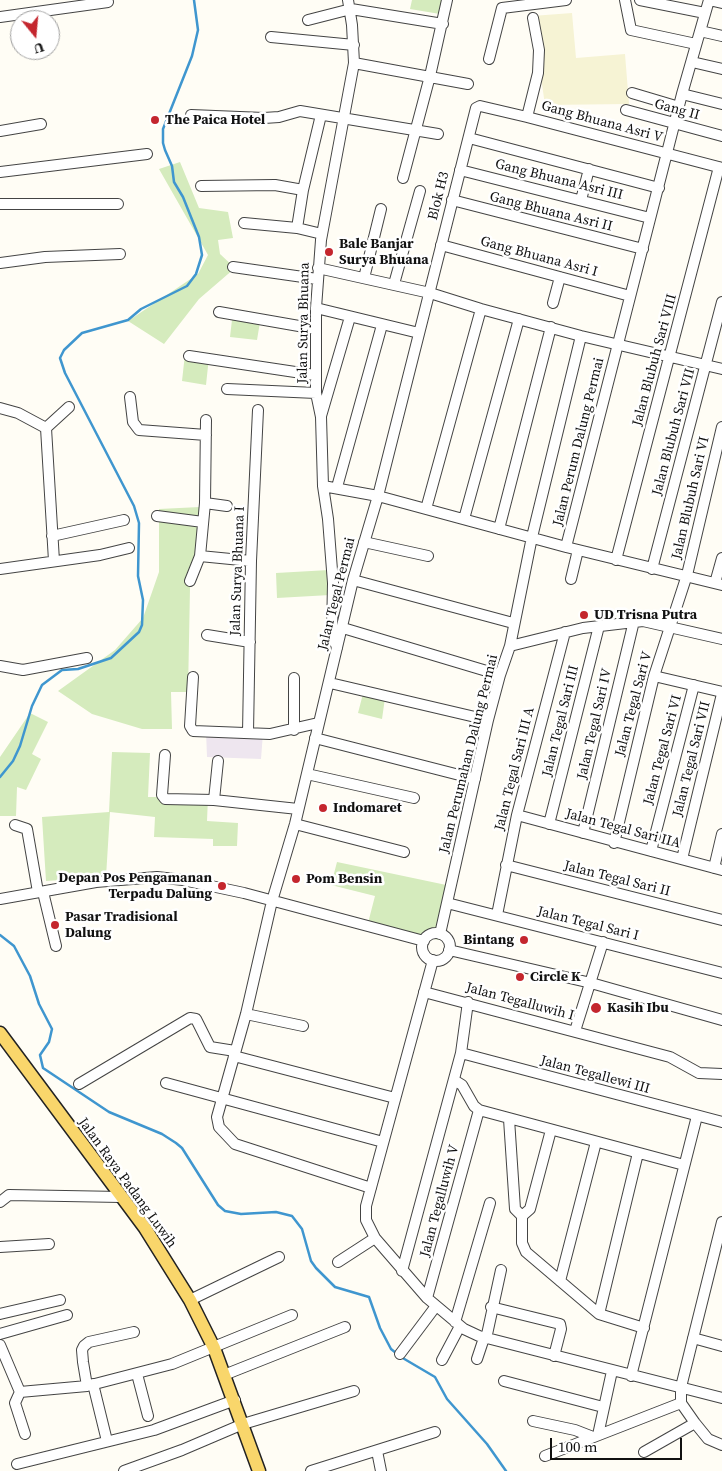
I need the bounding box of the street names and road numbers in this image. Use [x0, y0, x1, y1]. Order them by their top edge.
street label: Gang II [653, 96, 701, 124]
street label: Gang Bhuana Asri V [540, 98, 664, 146]
street label: Gang Bhuana Asri III [493, 156, 625, 204]
street label: Blok H3 [425, 170, 453, 222]
street label: Gang Bhuana Asri II [488, 189, 614, 235]
street label: Gang Bhuana Asri I [479, 233, 599, 281]
street label: Jalan Surya Bhuana [295, 262, 313, 384]
street label: Jalan Blubuh Sari VIII [629, 292, 681, 428]
street label: Jalan Perum Dalung Permai [550, 356, 608, 528]
street label: Jalan Blubuh Sari VII [649, 367, 699, 497]
street label: Jalan Blubuh Sari VI [669, 435, 713, 561]
street label: Jalan Surya Bhuana I [227, 506, 249, 636]
street label: Jalan Tegal Permai [315, 536, 359, 652]
street label: Jalan Tegal Sari V [612, 650, 656, 758]
street label: Jalan Perumahan Dalung Permai [436, 653, 502, 855]
street label: Jalan Tegal Sari III [539, 664, 583, 778]
street label: Jalan Tegal Sari IV [574, 667, 616, 781]
street label: Jalan Tegal Sari VI [640, 693, 686, 807]
street label: Jalan Tegal Sari VII [670, 700, 714, 818]
street label: Jalan Tegal Sari III A [492, 705, 538, 833]
street label: Jalan Tegal Sari IIA [564, 806, 682, 852]
street label: Jalan Tegal Sari II [562, 858, 672, 900]
street label: Jalan Tegal Sari I [536, 903, 640, 945]
street label: Jalan Tegalluwih I [464, 979, 576, 1025]
street label: Jalan Tegallewi III [538, 1052, 652, 1098]
street label: Jalan Raya Padang Luwih [74, 1115, 180, 1251]
street label: Jalan Tegalluwih V [417, 1143, 463, 1259]

